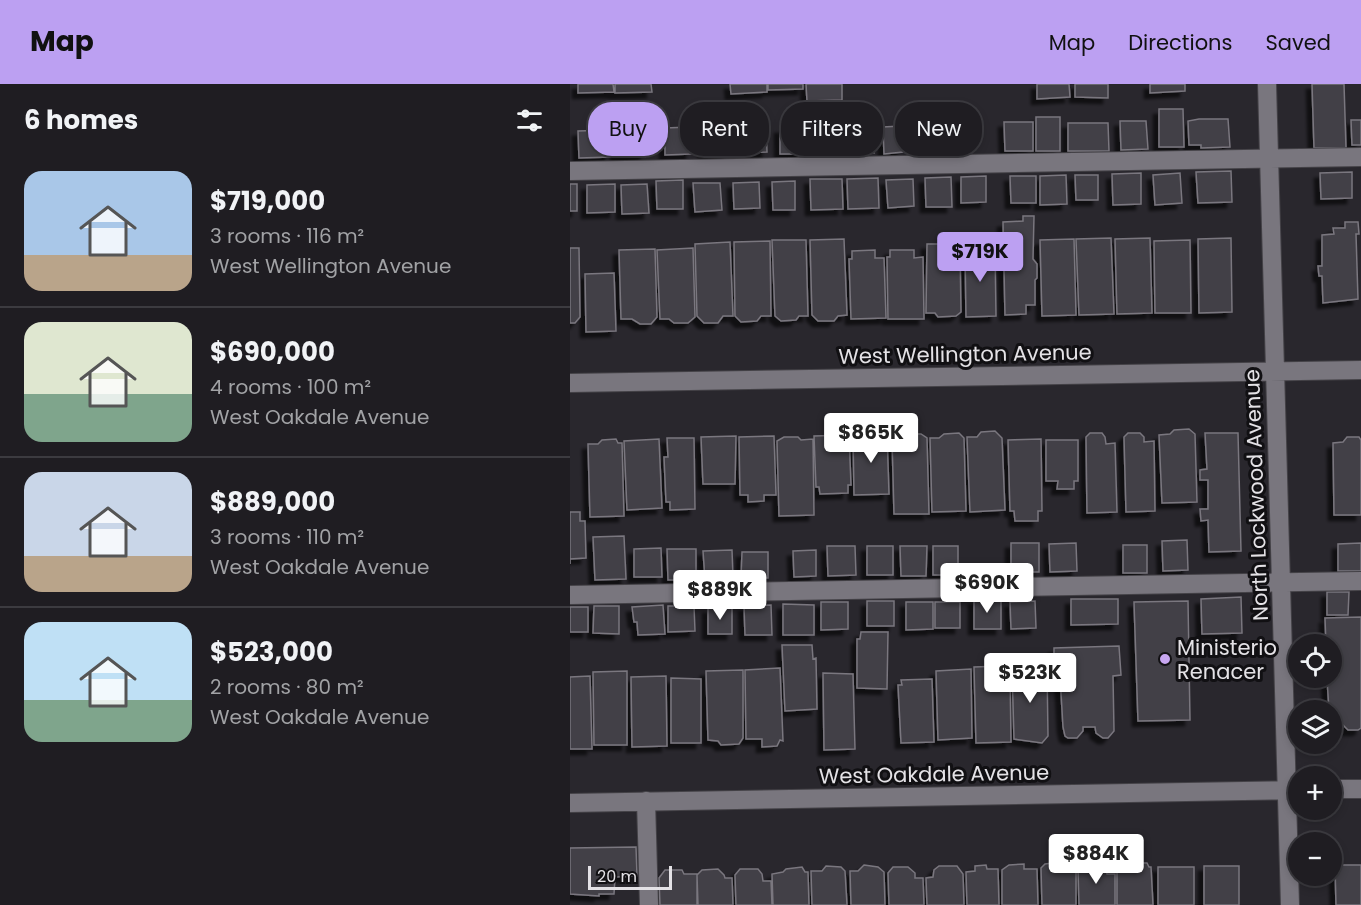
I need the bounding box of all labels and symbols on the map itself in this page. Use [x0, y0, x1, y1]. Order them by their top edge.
pin: $719K [938, 232, 1022, 283]
street label: West Wellington Avenue [838, 337, 1092, 371]
street label: North Lockwood Avenue [1237, 369, 1275, 621]
pin: $865K [829, 413, 913, 464]
pin: $690K [945, 563, 1029, 614]
pin: $889K [678, 570, 762, 621]
place label: Ministerio Renacer [1177, 633, 1277, 686]
marker: Ministerio Renacer [1158, 652, 1172, 666]
pin: $523K [988, 653, 1072, 704]
street label: West Oakdale Avenue [819, 757, 1049, 791]
pin: $884K [1054, 834, 1138, 885]
scale bar [588, 863, 672, 890]

